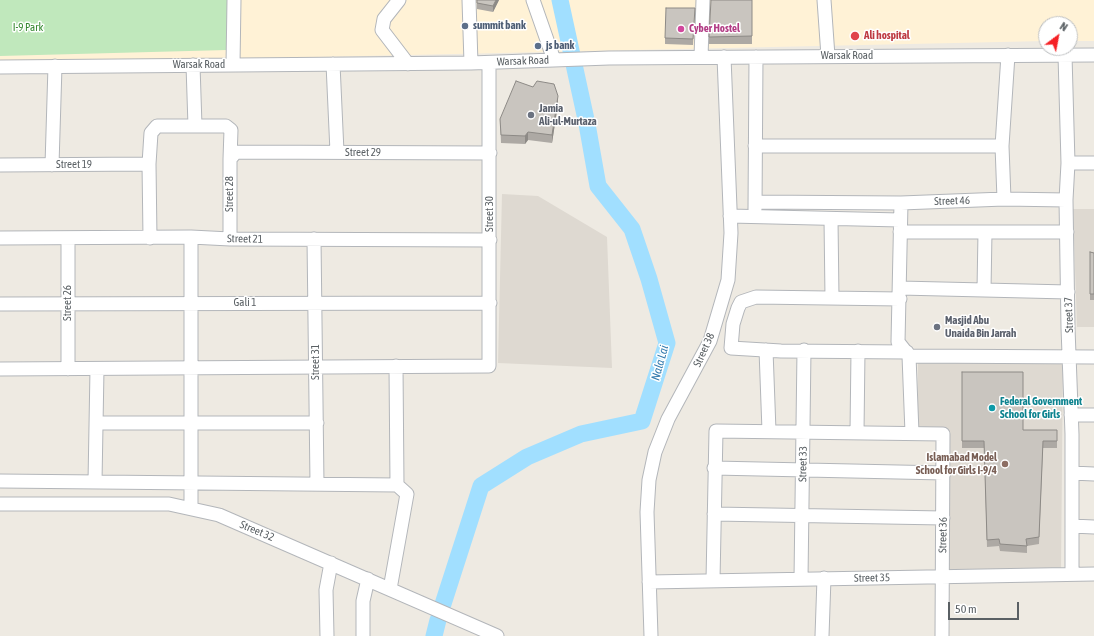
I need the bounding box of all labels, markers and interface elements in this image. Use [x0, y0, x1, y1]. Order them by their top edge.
north arrow [1038, 16, 1078, 56]
place label: summit bank [473, 19, 526, 33]
text: N [1058, 20, 1070, 33]
park label: I-9 Park [13, 21, 43, 35]
marker: summit bank [460, 21, 470, 31]
place label: Cyber Hostel [689, 22, 740, 36]
marker: Cyber Hostel [676, 24, 686, 34]
place label: Ali hospital [864, 29, 910, 43]
marker: Ali hospital [849, 30, 861, 42]
place label: js bank [546, 39, 574, 53]
marker: js bank [533, 41, 543, 51]
street label: Warsak Road [821, 49, 873, 63]
street label: Warsak Road [497, 53, 549, 69]
street label: Warsak Road [173, 58, 225, 72]
place label: Jamia Ali-ul-Murtaza [539, 102, 597, 128]
marker: Jamia Ali-ul-Murtaza [526, 110, 536, 120]
street label: Street 29 [345, 146, 381, 160]
street label: Street 19 [56, 158, 92, 172]
street label: Street 28 [223, 176, 237, 212]
street label: Street 46 [934, 194, 970, 208]
street label: Street 30 [483, 196, 497, 232]
street label: Street 21 [227, 232, 263, 246]
street label: Street 26 [61, 285, 75, 321]
street label: Gali 1 [233, 296, 257, 310]
street label: Street 37 [1062, 297, 1076, 333]
place label: Masjid Abu Unaida Bin Jarrah [945, 314, 1016, 340]
marker: Masjid Abu Unaida Bin Jarrah [932, 322, 942, 332]
street label: Street 38 [691, 331, 717, 369]
street label: Street 31 [309, 344, 323, 380]
water label: Nala Lai [648, 344, 672, 382]
place label: Federal Government School for Girls [1000, 395, 1082, 421]
marker: Federal Government School for Girls [987, 403, 997, 413]
street label: Street 33 [796, 446, 810, 482]
place label: Islamabad Model School for Girls I-9/4 [916, 451, 997, 477]
marker: Islamabad Model School for Girls I-9/4 [1000, 459, 1010, 469]
street label: Street 36 [936, 517, 950, 553]
street label: Street 32 [238, 518, 276, 544]
street label: Street 35 [854, 571, 890, 585]
scale bar [950, 594, 1021, 620]
text: 50 m [955, 602, 977, 616]

